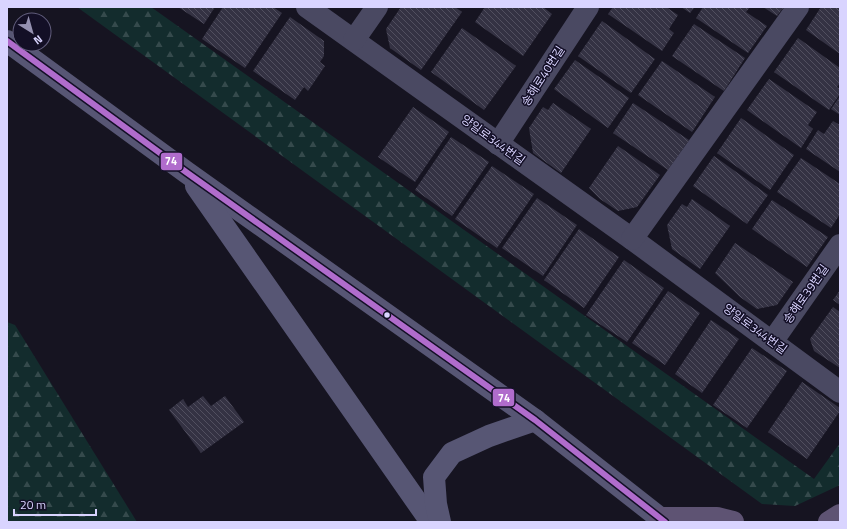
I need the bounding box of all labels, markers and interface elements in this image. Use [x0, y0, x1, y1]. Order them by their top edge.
north arrow [12, 12, 52, 52]
text: N [30, 31, 46, 49]
street label: 송해로40번길 [516, 42, 569, 110]
street label: 양일로344번길 [457, 110, 529, 169]
line badge: 74 [160, 152, 183, 171]
text: 74 [165, 153, 177, 169]
street label: 송해로39번길 [778, 260, 833, 327]
street label: 양일로344번길 [719, 299, 791, 358]
unlabelled marker [382, 310, 392, 320]
line badge: 74 [492, 388, 515, 407]
text: 74 [498, 390, 510, 406]
scale bar [14, 491, 96, 517]
text: 20 m [20, 495, 46, 514]

